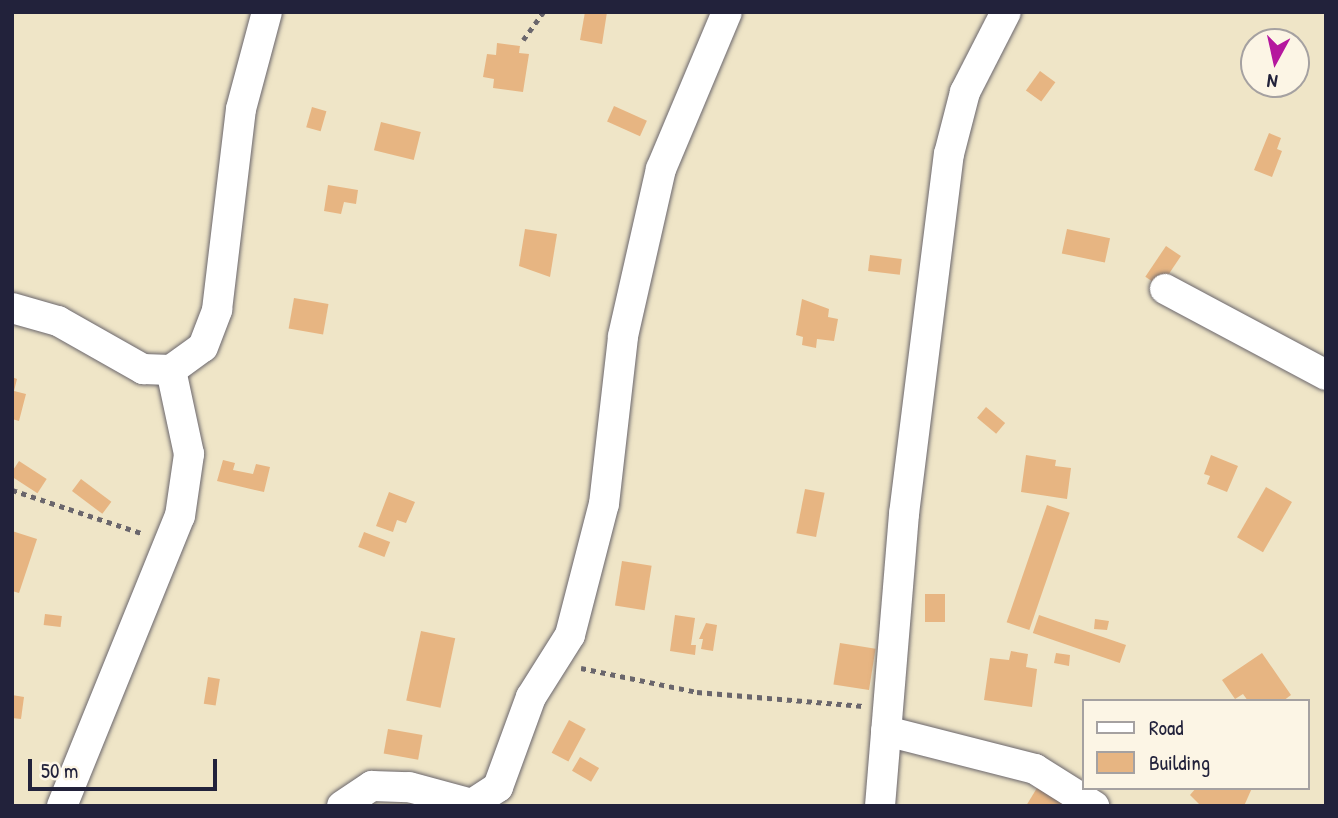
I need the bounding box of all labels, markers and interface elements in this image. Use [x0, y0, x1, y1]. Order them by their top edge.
north arrow [1240, 28, 1310, 98]
text: N [1266, 68, 1279, 95]
legend [1082, 699, 1310, 790]
text: Road [1149, 713, 1183, 742]
scale bar [32, 744, 220, 788]
text: Building [1149, 748, 1210, 777]
text: 50 m [41, 756, 78, 785]

